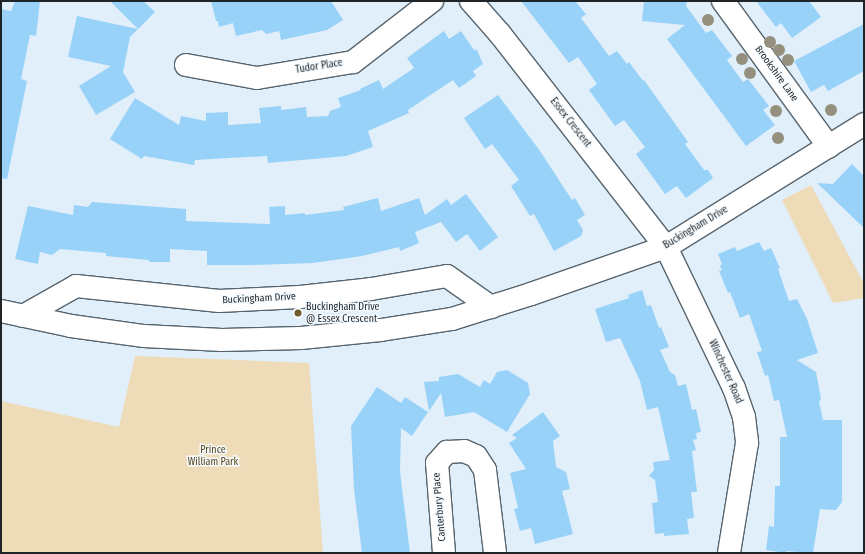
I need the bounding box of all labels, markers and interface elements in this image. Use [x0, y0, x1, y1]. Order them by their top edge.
street label: Brookshire Lane [752, 44, 800, 104]
street label: Tudor Place [295, 57, 343, 77]
street label: Essex Crescent [547, 96, 593, 150]
street label: Buckingham Drive [661, 204, 731, 252]
street label: Buckingham Drive [222, 291, 296, 307]
place label: Buckingham Drive @ Essex Crescent [306, 301, 380, 324]
marker: Buckingham Drive @ Essex Crescent [293, 308, 303, 318]
street label: Winchester Road [706, 338, 744, 406]
park label: Prince William Park [188, 444, 238, 468]
street label: Canterbury Place [431, 472, 449, 542]

